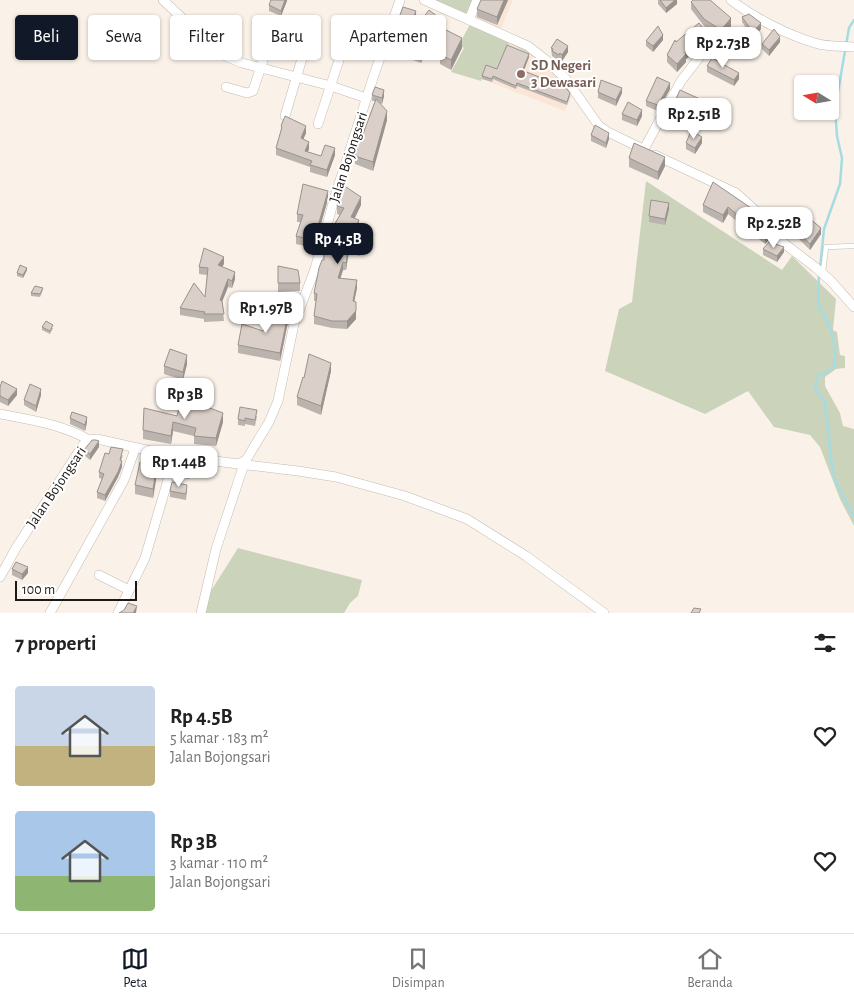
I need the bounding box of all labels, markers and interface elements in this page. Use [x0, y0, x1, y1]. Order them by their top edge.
chip: Beli [15, 15, 78, 60]
chip: Sewa [88, 15, 160, 60]
chip: Filter [170, 15, 242, 60]
chip: Baru [252, 15, 321, 60]
chip: Apartemen [331, 15, 446, 60]
pin: Rp 2.73B [671, 27, 775, 69]
text: Rp 2.73B [696, 35, 750, 51]
place label: SD Negeri 3 Dewasari [531, 58, 596, 90]
marker: SD Negeri 3 Dewasari [515, 68, 527, 80]
north arrow [794, 75, 839, 120]
map controls [794, 75, 839, 120]
pin: Rp 2.51B [642, 98, 746, 140]
text: Rp 2.51B [668, 106, 720, 122]
street label: Jalan Bojongsari [327, 110, 370, 204]
pin: Rp 2.52B [722, 206, 826, 249]
text: Rp 2.52B [747, 215, 801, 231]
pin: Rp 4.5B [292, 222, 384, 265]
text: Rp 4.5B [314, 231, 362, 247]
pin: Rp 1.97B [214, 292, 318, 334]
text: Rp 1.97B [239, 300, 293, 316]
pin: Rp 3B [150, 378, 220, 420]
text: Rp 3B [167, 386, 203, 402]
street label: Jalan Bojongsari [24, 444, 89, 531]
pin: Rp 1.44B [127, 446, 231, 488]
text: Rp 1.44B [152, 454, 206, 470]
scale bar [15, 578, 138, 601]
text: 100 m [22, 583, 55, 597]
icon: filters [811, 629, 839, 657]
text: 7 properti [15, 633, 96, 654]
icon: home [55, 706, 115, 766]
text: Rp 4.5B [170, 706, 233, 727]
icon: heart [811, 722, 839, 750]
text: 5 kamar · 183 m² [170, 730, 268, 746]
text: Jalan Bojongsari [170, 749, 271, 765]
icon: home [55, 831, 115, 891]
text: Rp 3B [170, 831, 217, 852]
icon: heart [811, 847, 839, 875]
text: 3 kamar · 110 m² [170, 855, 268, 871]
text: Jalan Bojongsari [170, 874, 271, 890]
tab: Peta [121, 945, 149, 992]
tab: Disimpan [392, 945, 445, 992]
tab: Beranda [687, 945, 733, 992]

